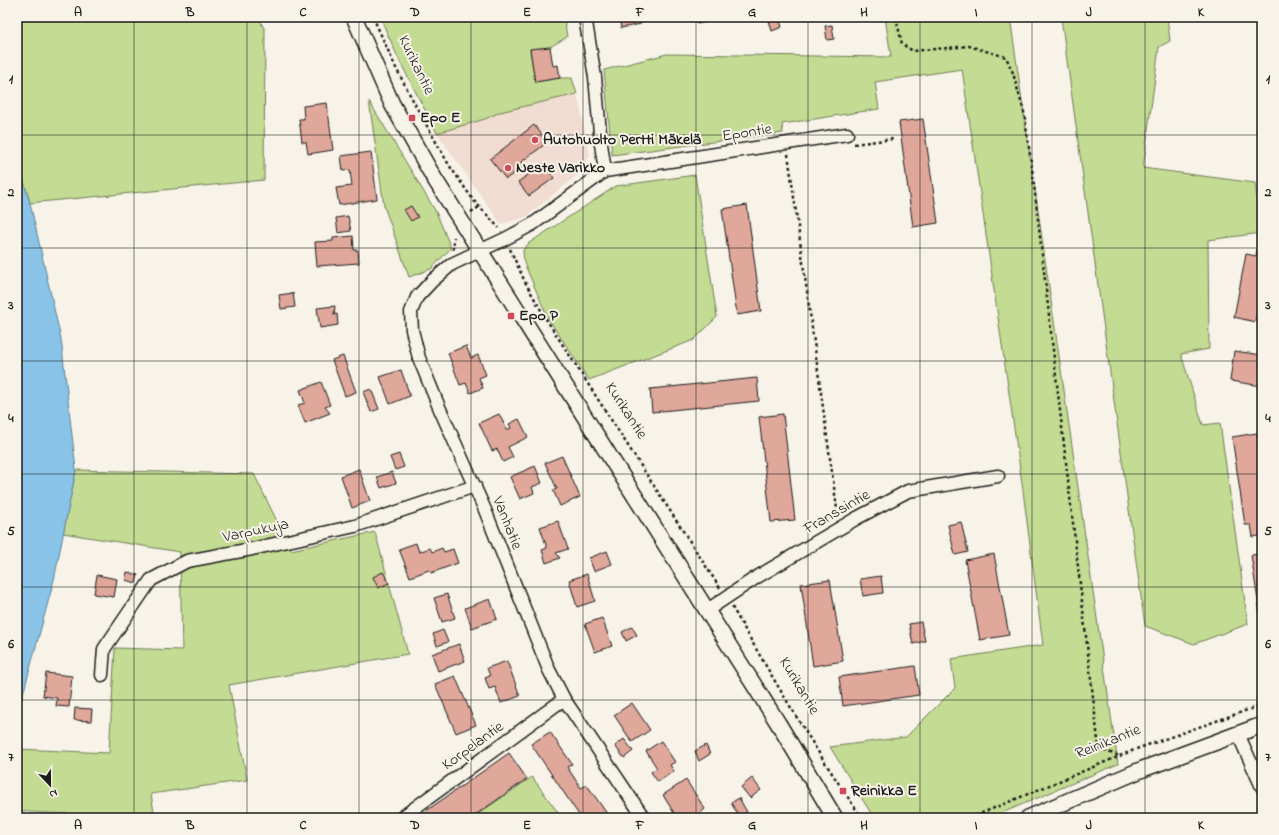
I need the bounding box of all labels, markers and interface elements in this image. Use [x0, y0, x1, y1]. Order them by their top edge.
text: A [74, 3, 82, 22]
text: B [185, 3, 195, 22]
text: C [299, 3, 307, 22]
text: D [409, 3, 420, 22]
text: E [523, 3, 531, 22]
text: F [635, 3, 645, 22]
text: G [748, 3, 756, 22]
text: H [860, 3, 868, 22]
text: I [974, 3, 978, 22]
text: J [1086, 3, 1092, 22]
text: K [1198, 3, 1205, 22]
street label: Kurikantie [391, 31, 441, 100]
text: 1 [9, 70, 14, 89]
text: 1 [1266, 70, 1271, 89]
place label: Epo E [420, 106, 461, 130]
marker: Epo E [407, 113, 417, 123]
street label: Epontie [720, 117, 774, 149]
place label: Autohuolto Pertti Mäkelä [543, 128, 702, 152]
marker: Autohuolto Pertti Mäkelä [530, 135, 540, 145]
place label: Neste Varikko [516, 156, 605, 180]
marker: Neste Varikko [503, 163, 513, 173]
text: 2 [7, 183, 15, 202]
text: 2 [1264, 183, 1272, 202]
text: 3 [7, 296, 14, 315]
text: 3 [1264, 296, 1271, 315]
place label: Epo P [519, 304, 559, 328]
marker: Epo P [506, 311, 516, 321]
street label: Kurikantie [599, 378, 654, 445]
text: 4 [7, 409, 14, 428]
text: 4 [1264, 409, 1271, 428]
street label: Franssintie [798, 483, 875, 541]
street label: Vanhatie [485, 492, 529, 554]
street label: Varpukuja [220, 512, 291, 550]
text: 5 [7, 522, 15, 541]
text: 5 [1264, 522, 1272, 541]
text: 6 [7, 635, 14, 654]
text: 6 [1264, 635, 1271, 654]
street label: Kurikantie [772, 653, 826, 720]
street label: Korpelantie [437, 715, 510, 777]
street label: Reinikantie [1072, 718, 1145, 766]
text: 7 [8, 748, 14, 767]
text: 7 [1265, 748, 1271, 767]
north arrow [30, 765, 70, 805]
place label: Reinikka E [850, 779, 917, 803]
text: N [47, 785, 60, 802]
marker: Reinikka E [838, 786, 848, 796]
text: A [74, 816, 82, 835]
text: B [185, 816, 195, 835]
text: C [299, 816, 307, 835]
text: D [409, 816, 420, 835]
text: E [523, 816, 531, 835]
text: F [635, 816, 645, 835]
text: G [748, 816, 756, 835]
text: H [860, 816, 868, 835]
text: I [974, 816, 978, 835]
text: J [1086, 816, 1092, 835]
text: K [1198, 816, 1205, 835]

